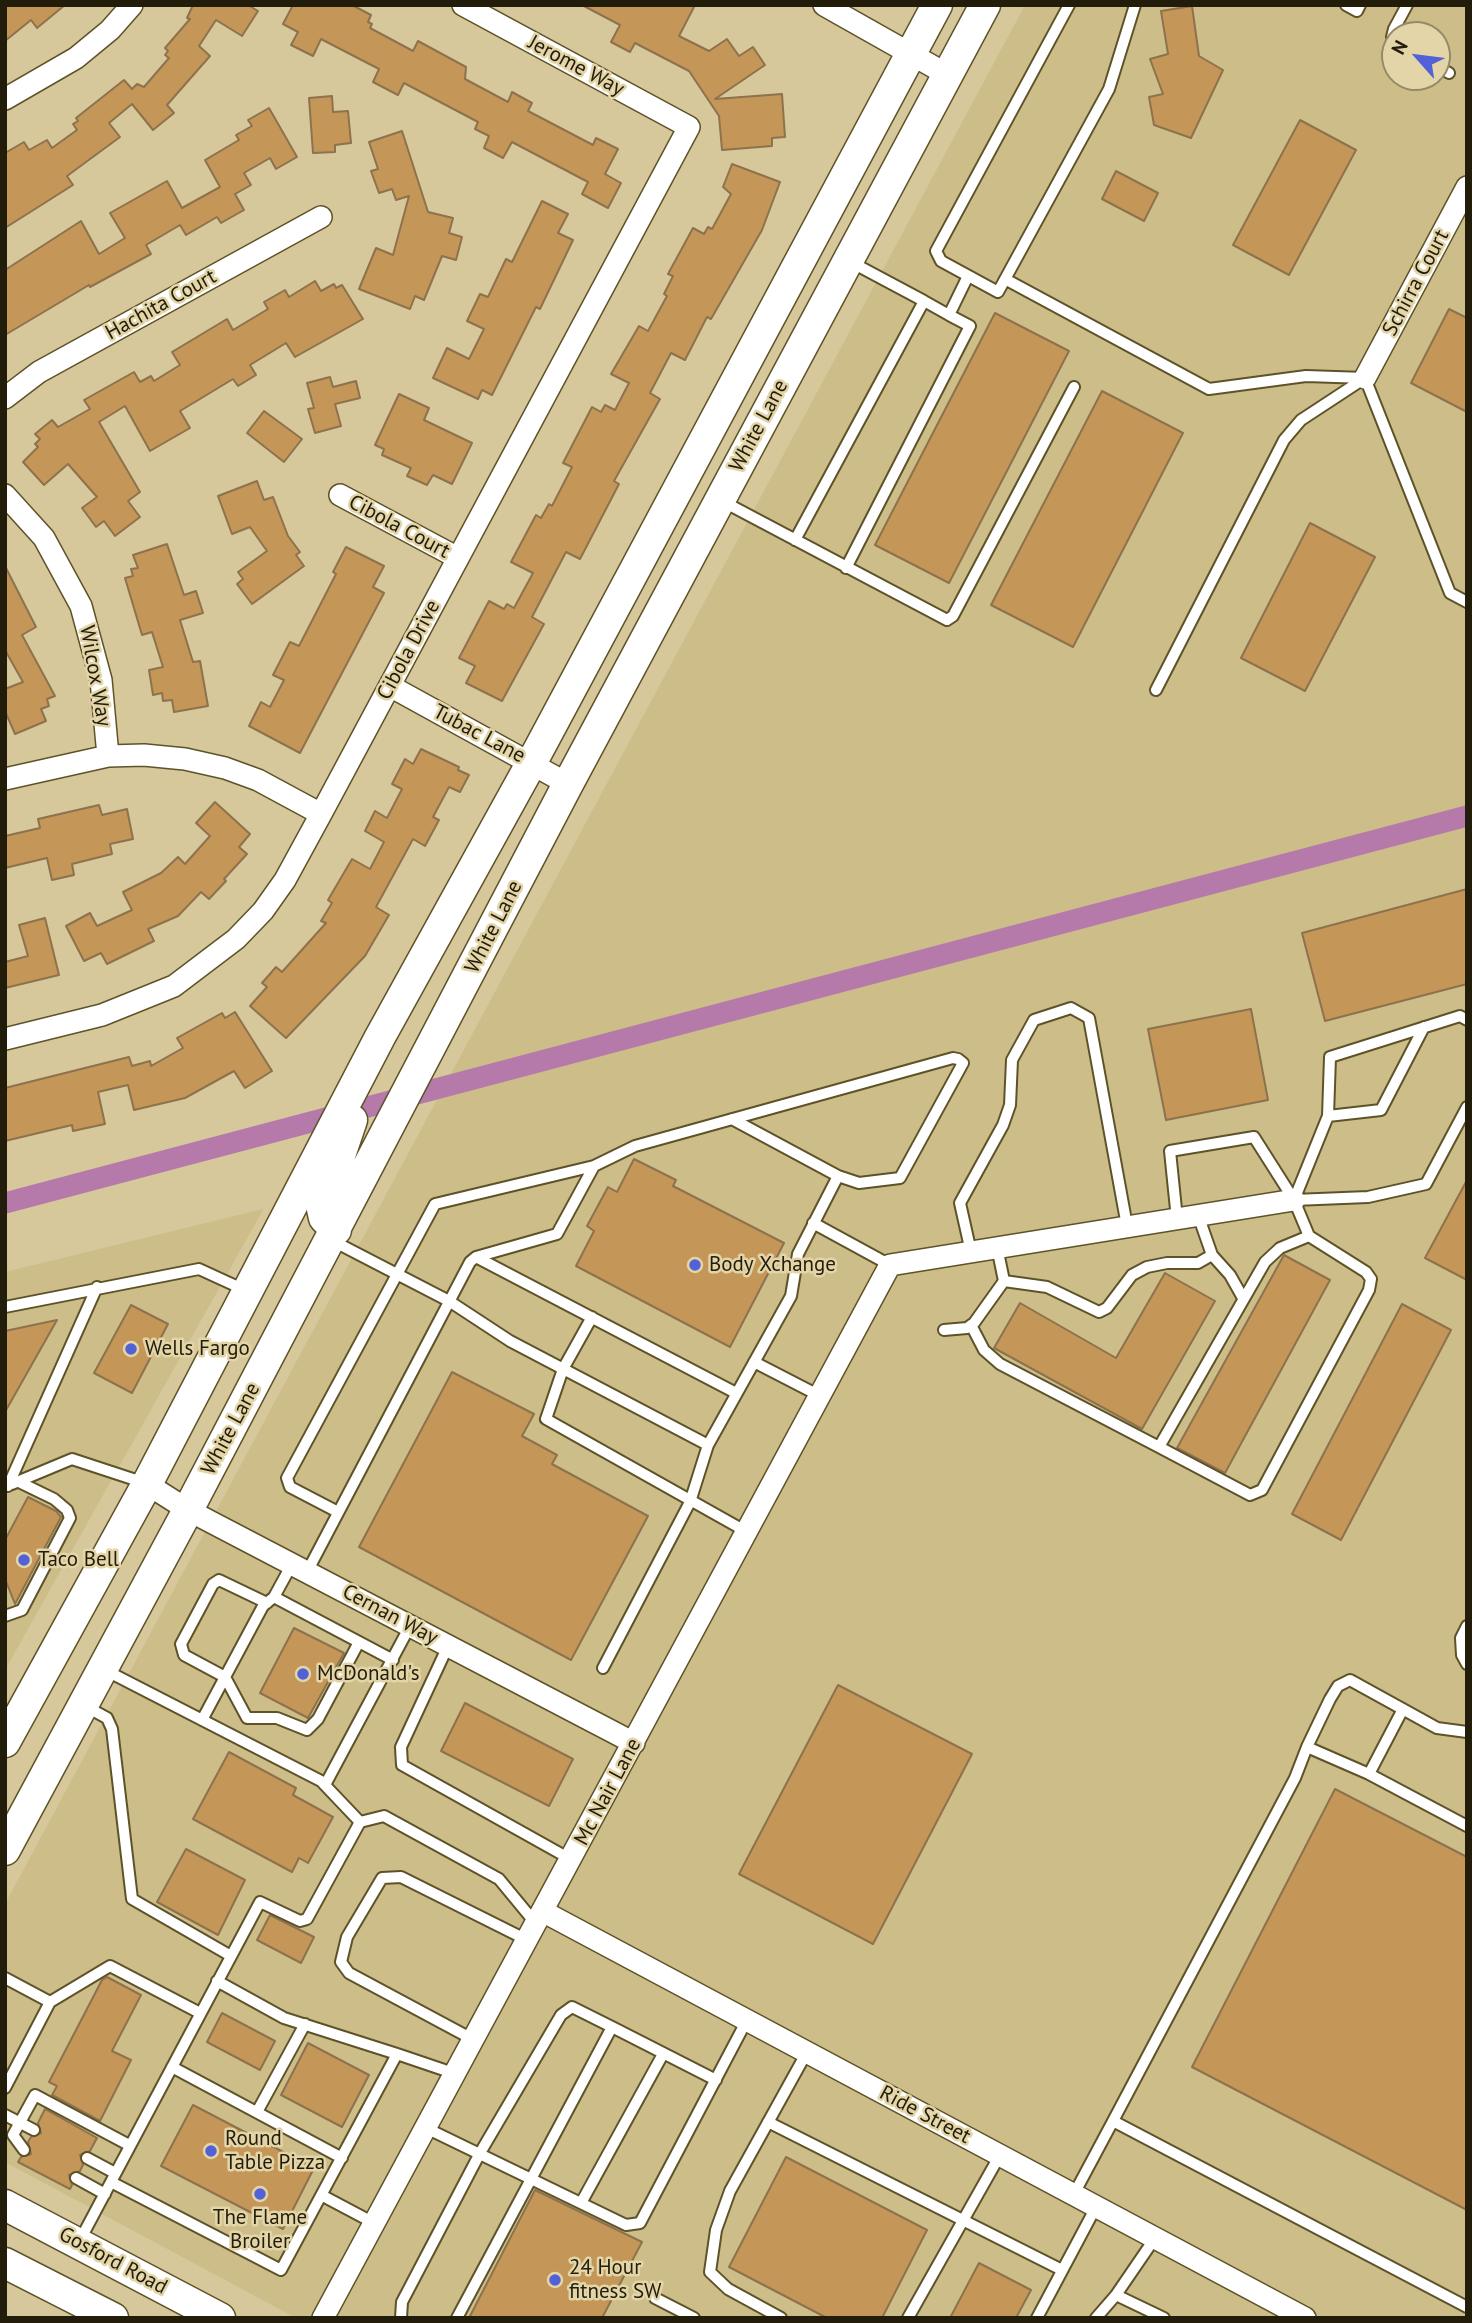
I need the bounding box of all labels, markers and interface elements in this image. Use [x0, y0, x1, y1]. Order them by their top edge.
north arrow [1381, 21, 1451, 91]
street label: Jerome Way [524, 30, 628, 102]
text: N [1386, 36, 1413, 58]
street label: Schirra Court [1377, 226, 1455, 340]
street label: Hachita Court [101, 264, 221, 346]
street label: White Lane [724, 376, 794, 476]
street label: Cibola Court [344, 490, 454, 564]
street label: Cibola Drive [372, 596, 446, 704]
street label: Wilcox Way [74, 624, 116, 728]
street label: Tubac Lane [429, 699, 529, 769]
street label: White Lane [460, 876, 528, 978]
place label: Body Xchange [709, 1252, 836, 1278]
marker: Body Xchange [687, 1257, 703, 1273]
place label: Wells Fargo [145, 1336, 250, 1362]
marker: Wells Fargo [123, 1341, 139, 1357]
street label: White Lane [196, 1379, 266, 1479]
place label: Taco Bell [38, 1547, 119, 1573]
marker: Taco Bell [16, 1552, 32, 1568]
street label: Cernan Way [338, 1579, 442, 1651]
place label: McDonald's [317, 1661, 420, 1687]
marker: McDonald's [295, 1666, 311, 1682]
street label: Mc Nair Lane [569, 1734, 647, 1850]
street label: Ride Street [875, 2081, 975, 2149]
place label: Round Table Pizza [225, 2126, 325, 2176]
marker: Round Table Pizza [203, 2143, 219, 2159]
marker: The Flame Broiler [252, 2186, 268, 2202]
place label: The Flame Broiler [213, 2205, 307, 2255]
street label: Gosford Road [54, 2222, 172, 2300]
place label: 24 Hour fitness SW [569, 2255, 661, 2305]
marker: 24 Hour fitness SW [547, 2272, 563, 2288]

